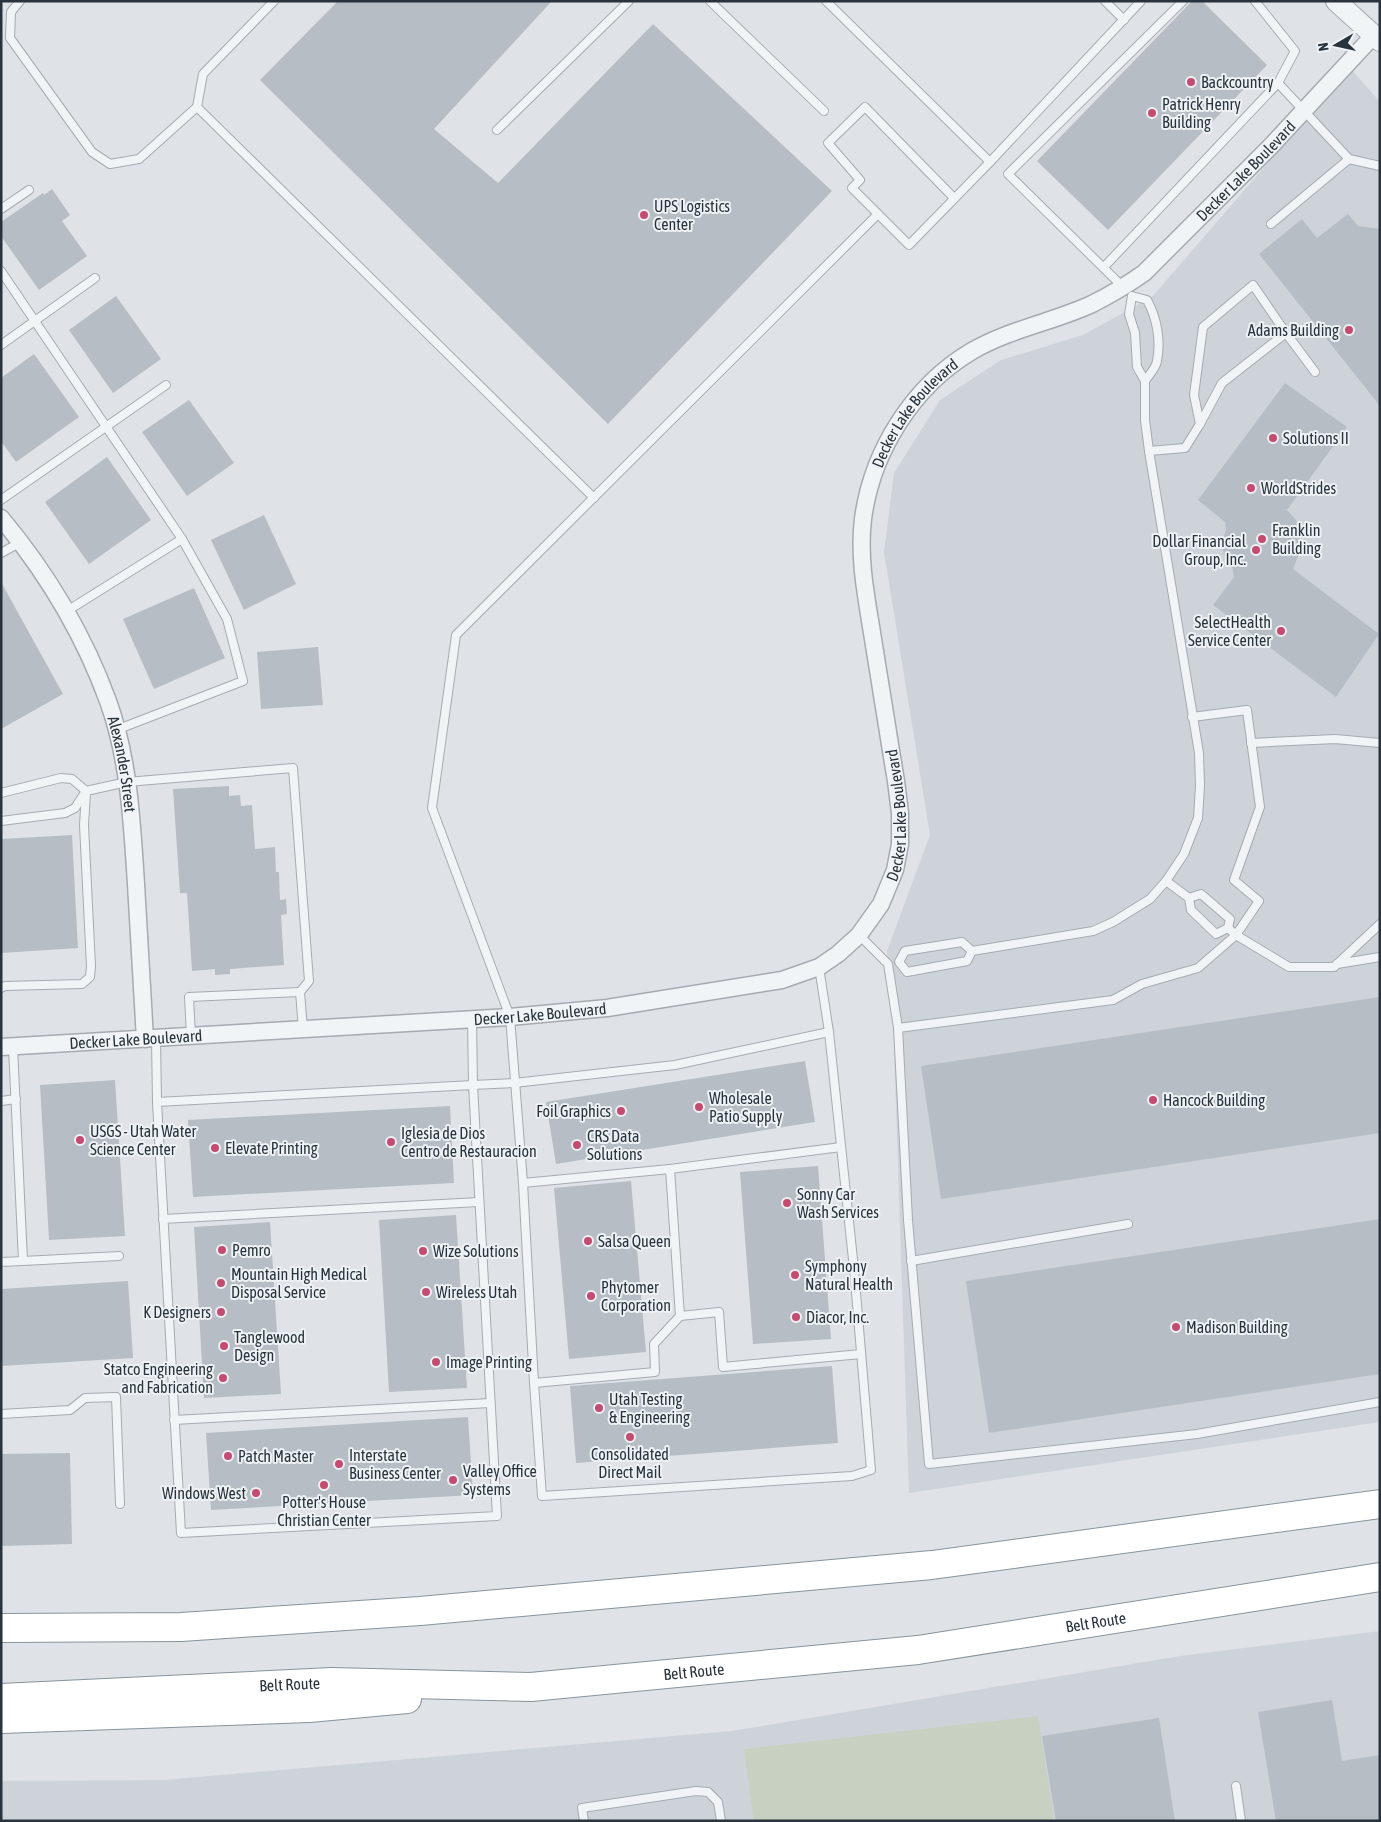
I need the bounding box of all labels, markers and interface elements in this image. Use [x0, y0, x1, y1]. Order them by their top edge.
north arrow [1311, 20, 1361, 70]
text: N [1315, 42, 1332, 52]
place label: Backcountry [1201, 73, 1274, 92]
marker: Backcountry [1185, 76, 1197, 88]
place label: Patrick Henry Building [1162, 95, 1241, 132]
marker: Patrick Henry Building [1146, 107, 1158, 119]
street label: Decker Lake Boulevard [1193, 117, 1299, 224]
place label: UPS Logistics Center [654, 197, 730, 233]
marker: UPS Logistics Center [638, 209, 650, 221]
place label: Adams Building [1248, 321, 1339, 340]
marker: Adams Building [1343, 324, 1355, 336]
street label: Decker Lake Boulevard [868, 355, 961, 470]
place label: Solutions II [1283, 429, 1349, 447]
marker: Solutions II [1267, 432, 1279, 444]
place label: WorldStrides [1261, 479, 1337, 497]
marker: WorldStrides [1245, 482, 1257, 494]
place label: Franklin Building [1272, 521, 1321, 558]
place label: Dollar Financial Group, Inc. [1152, 532, 1247, 569]
marker: Franklin Building [1256, 533, 1268, 545]
marker: Dollar Financial Group, Inc. [1250, 544, 1262, 556]
place label: SelectHealth Service Center [1188, 613, 1271, 649]
marker: SelectHealth Service Center [1275, 625, 1287, 637]
street label: Alexander Street [104, 714, 140, 813]
street label: Decker Lake Boulevard [882, 748, 909, 884]
street label: Decker Lake Boulevard [473, 999, 607, 1028]
street label: Decker Lake Boulevard [69, 1026, 203, 1052]
place label: Wholesale Patio Supply [709, 1089, 783, 1126]
place label: Hancock Building [1163, 1091, 1265, 1110]
marker: Hancock Building [1147, 1094, 1159, 1106]
marker: Wholesale Patio Supply [693, 1101, 705, 1113]
place label: Foil Graphics [536, 1102, 611, 1121]
marker: Foil Graphics [615, 1105, 627, 1117]
place label: USGS - Utah Water Science Center [90, 1122, 196, 1158]
place label: Iglesia de Dios Centro de Restauracion [401, 1124, 537, 1160]
place label: CRS Data Solutions [587, 1127, 643, 1163]
marker: USGS - Utah Water Science Center [74, 1134, 86, 1146]
marker: Iglesia de Dios Centro de Restauracion [385, 1136, 397, 1148]
place label: Elevate Printing [225, 1139, 318, 1158]
marker: CRS Data Solutions [571, 1139, 583, 1151]
marker: Elevate Printing [209, 1142, 221, 1154]
place label: Sonny Car Wash Services [797, 1185, 879, 1221]
marker: Sonny Car Wash Services [781, 1197, 793, 1209]
place label: Salsa Queen [598, 1232, 671, 1250]
marker: Salsa Queen [582, 1235, 594, 1247]
place label: Pemro [232, 1241, 271, 1259]
place label: Wize Solutions [433, 1242, 519, 1260]
marker: Pemro [216, 1244, 228, 1256]
marker: Wize Solutions [417, 1245, 429, 1257]
place label: Symphony Natural Health [805, 1257, 893, 1293]
place label: Mountain High Medical Disposal Service [231, 1265, 368, 1302]
marker: Symphony Natural Health [789, 1269, 801, 1281]
marker: Mountain High Medical Disposal Service [215, 1277, 227, 1289]
place label: Phytomer Corporation [601, 1278, 671, 1315]
place label: Wireless Utah [436, 1283, 517, 1301]
marker: Wireless Utah [420, 1286, 432, 1298]
marker: Phytomer Corporation [585, 1290, 597, 1302]
place label: K Designers [143, 1303, 211, 1322]
marker: K Designers [215, 1306, 227, 1318]
place label: Diacor, Inc. [806, 1308, 869, 1326]
marker: Diacor, Inc. [790, 1311, 802, 1323]
place label: Madison Building [1186, 1318, 1288, 1337]
marker: Madison Building [1170, 1321, 1182, 1333]
place label: Tanglewood Design [234, 1328, 305, 1365]
marker: Tanglewood Design [218, 1340, 230, 1352]
place label: Image Printing [446, 1353, 532, 1372]
marker: Image Printing [430, 1356, 442, 1368]
place label: Statco Engineering and Fabrication [104, 1360, 213, 1396]
marker: Statco Engineering and Fabrication [217, 1372, 229, 1384]
place label: Utah Testing & Engineering [609, 1390, 690, 1427]
marker: Utah Testing & Engineering [593, 1402, 605, 1414]
marker: Consolidated Direct Mail [624, 1431, 636, 1443]
place label: Consolidated Direct Mail [591, 1445, 669, 1481]
place label: Interstate Business Center [349, 1446, 441, 1482]
place label: Patch Master [238, 1447, 314, 1465]
marker: Patch Master [222, 1450, 234, 1462]
marker: Interstate Business Center [333, 1458, 345, 1470]
place label: Valley Office Systems [463, 1462, 537, 1499]
marker: Valley Office Systems [447, 1474, 459, 1486]
marker: Potter's House Christian Center [318, 1479, 330, 1491]
place label: Windows West [162, 1484, 246, 1502]
marker: Windows West [250, 1487, 262, 1499]
place label: Potter's House Christian Center [277, 1493, 371, 1529]
street label: Belt Route [1064, 1608, 1127, 1636]
street label: Belt Route [663, 1660, 725, 1683]
street label: Belt Route [259, 1674, 321, 1695]

